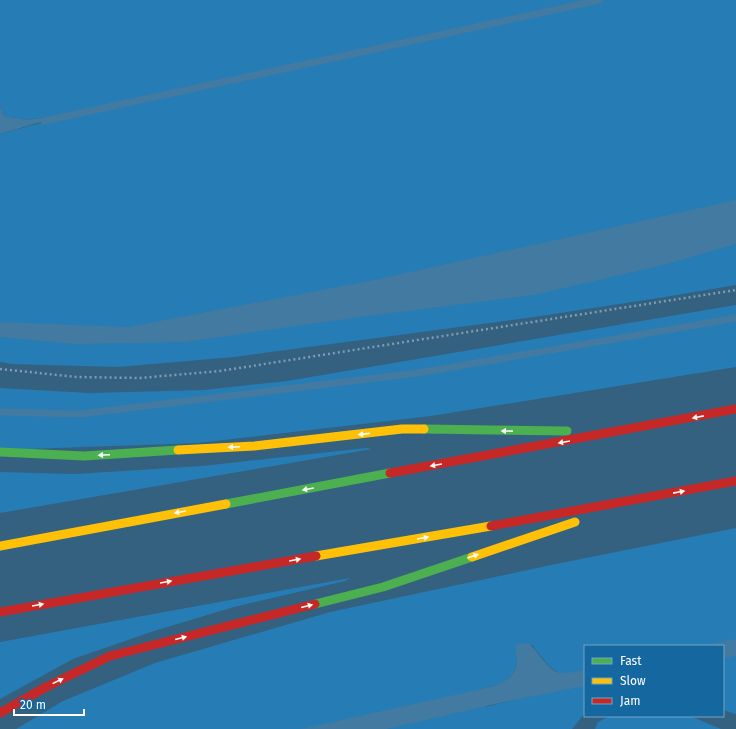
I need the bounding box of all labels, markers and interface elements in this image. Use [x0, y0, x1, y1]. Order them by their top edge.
one-way arrow [692, 414, 704, 420]
one-way arrow [500, 428, 513, 434]
one-way arrow [357, 430, 370, 437]
one-way arrow [557, 439, 570, 445]
one-way arrow [228, 444, 240, 451]
one-way arrow [97, 452, 110, 458]
one-way arrow [430, 463, 442, 469]
one-way arrow [302, 486, 314, 492]
one-way arrow [673, 489, 685, 495]
one-way arrow [174, 510, 186, 516]
one-way arrow [416, 534, 429, 540]
one-way arrow [467, 553, 479, 559]
one-way arrow [288, 557, 301, 563]
one-way arrow [160, 579, 173, 585]
one-way arrow [32, 602, 45, 608]
one-way arrow [300, 603, 313, 609]
one-way arrow [175, 635, 187, 641]
legend [584, 645, 724, 717]
text: Fast [620, 654, 642, 668]
text: Slow [620, 674, 646, 688]
one-way arrow [53, 678, 64, 684]
scale bar [14, 691, 84, 717]
text: Jam [620, 694, 640, 708]
text: 20 m [20, 698, 46, 712]

